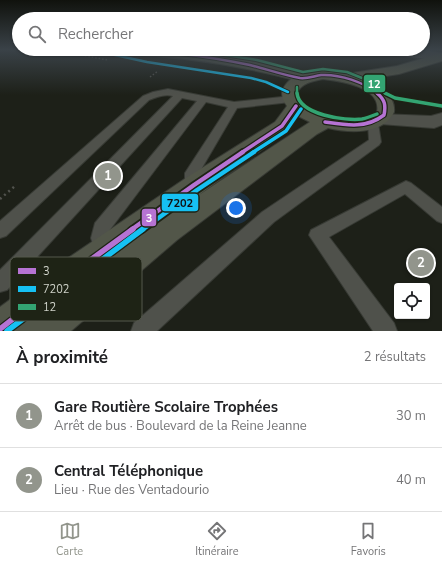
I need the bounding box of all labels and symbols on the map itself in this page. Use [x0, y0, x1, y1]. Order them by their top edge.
line badge: 12 [363, 74, 386, 93]
text: 12 [367, 77, 381, 92]
pin: 1 [95, 161, 121, 191]
line badge: 7202 [161, 193, 199, 212]
text: 7202 [167, 196, 194, 211]
your location [226, 198, 246, 218]
line badge: 3 [141, 208, 157, 227]
text: 3 [146, 211, 152, 226]
pin: 2 [408, 248, 434, 278]
legend [10, 257, 142, 321]
text: 3 [43, 264, 50, 279]
text: 7202 [43, 282, 69, 297]
text: 12 [43, 300, 56, 315]

